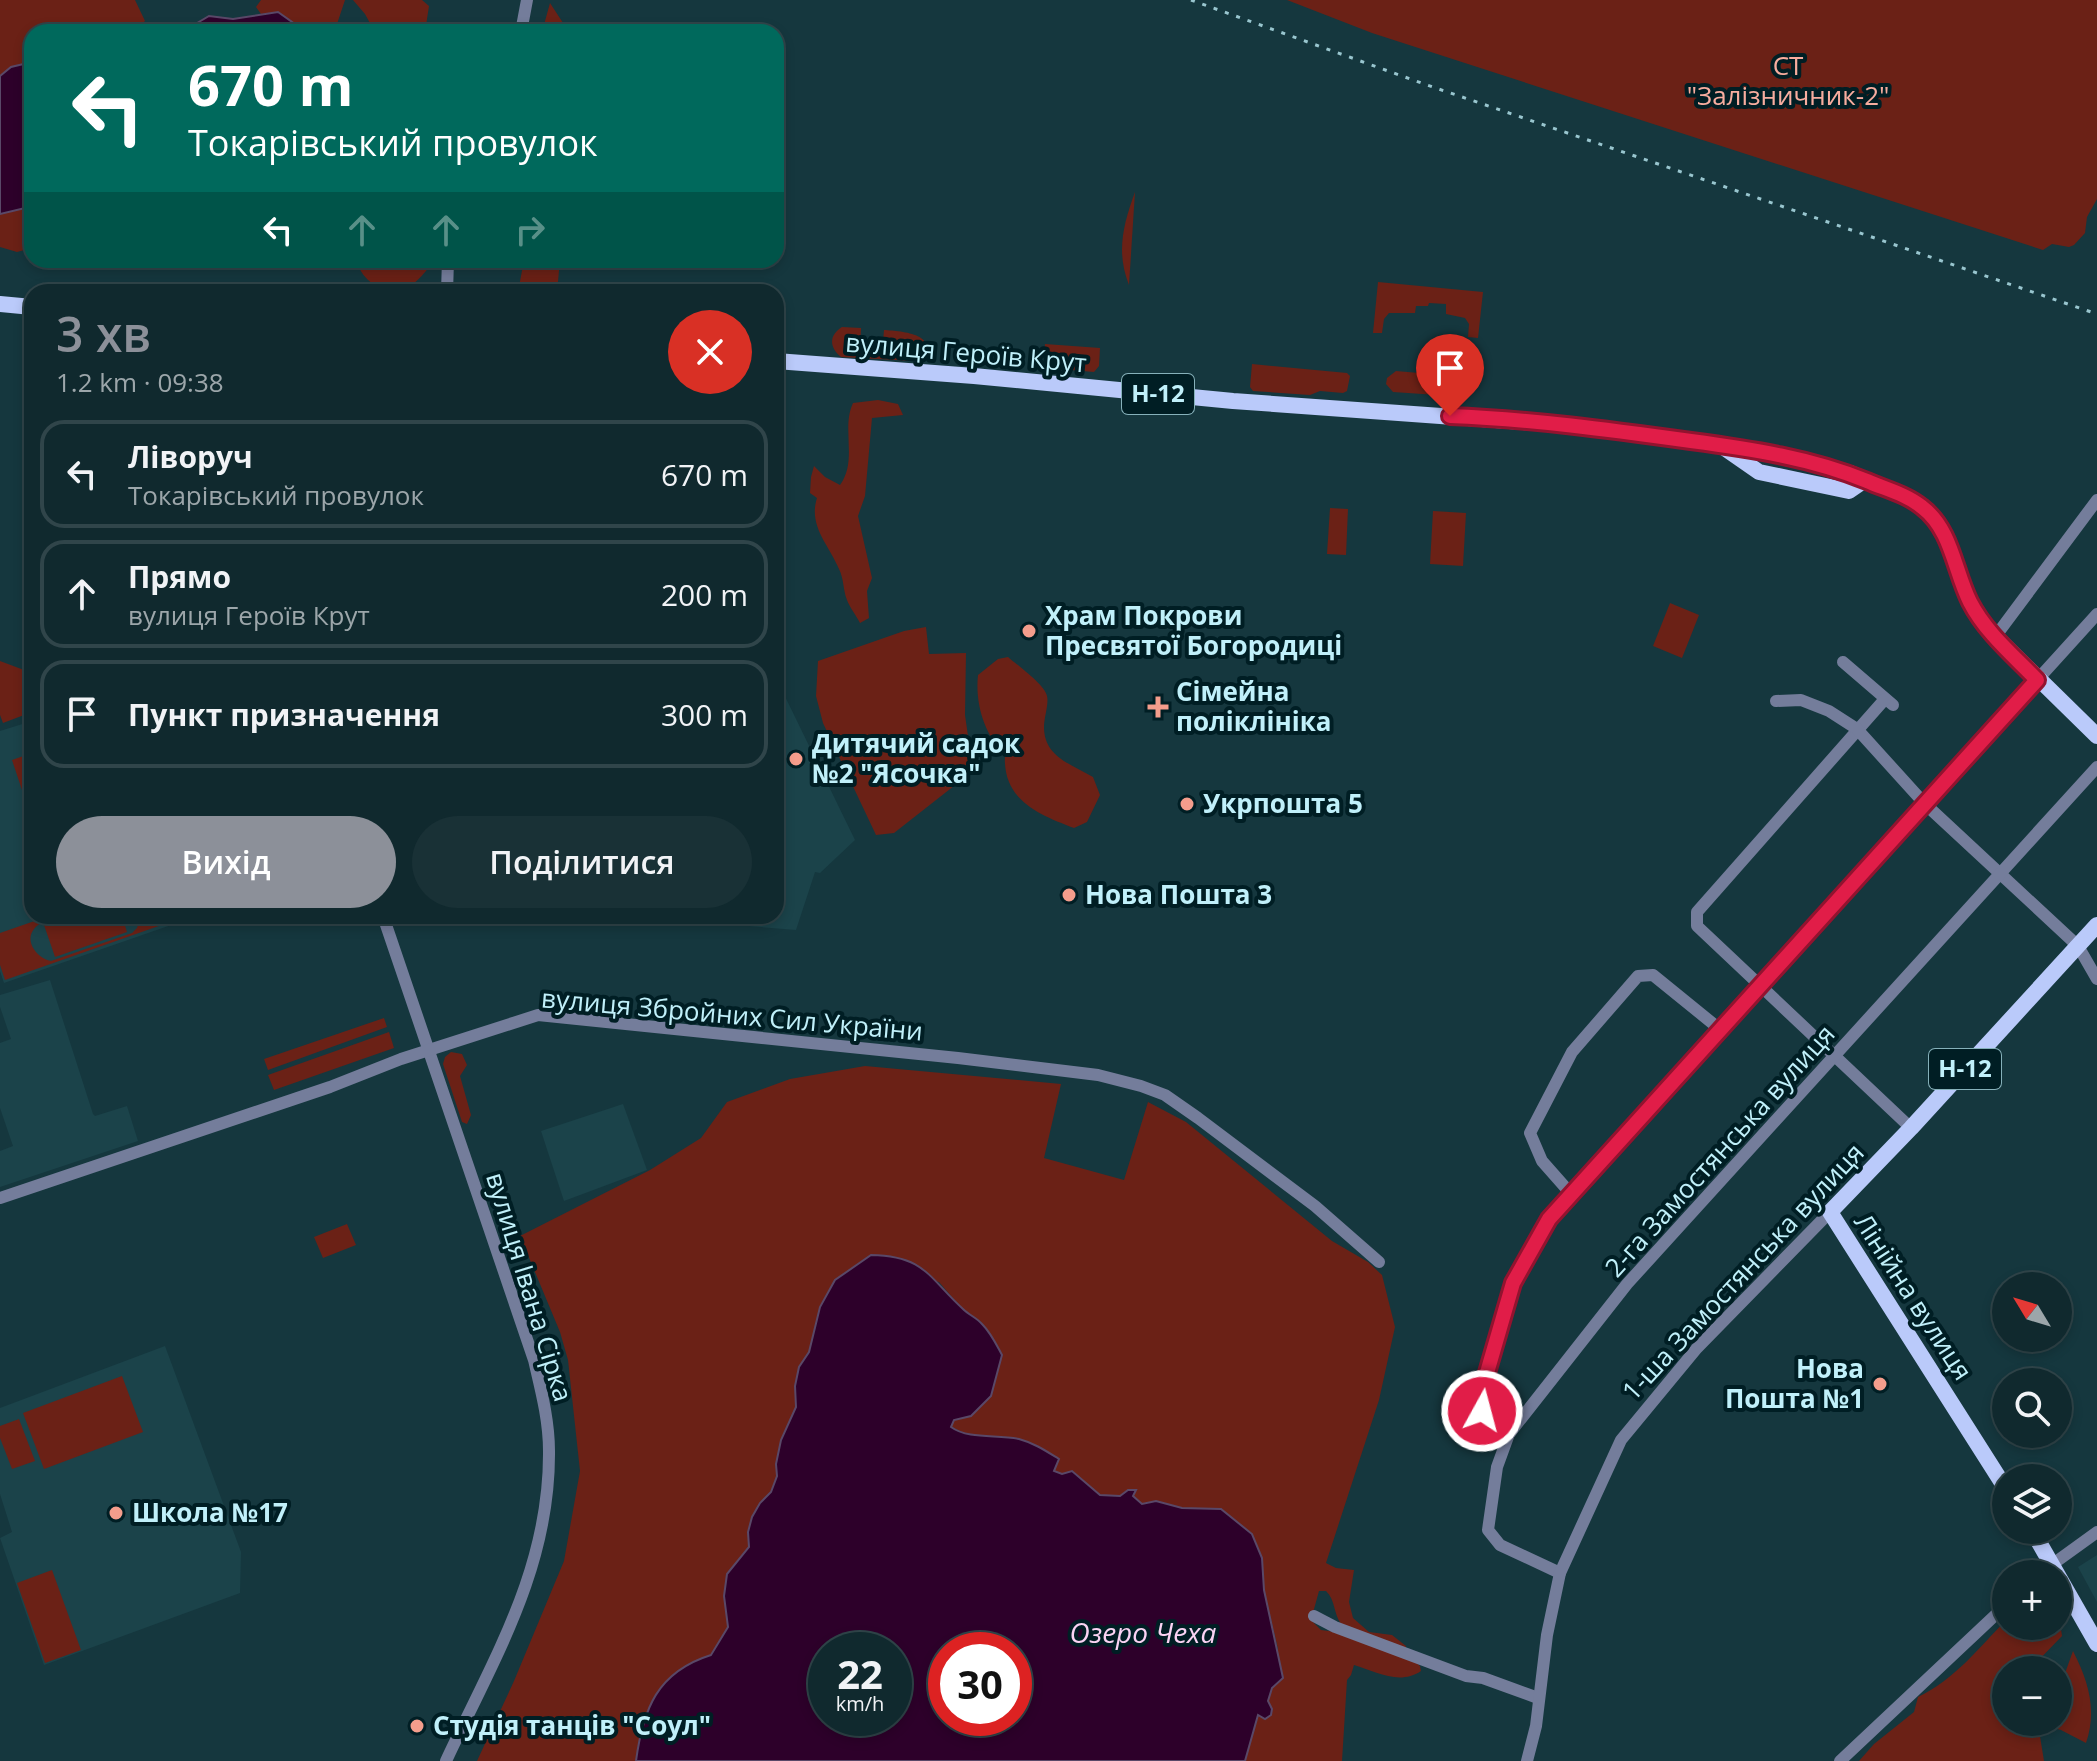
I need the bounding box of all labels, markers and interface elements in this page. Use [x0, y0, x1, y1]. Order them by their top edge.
text: 670 m [188, 46, 354, 122]
park label: СТ "Залізничник-2" [1687, 47, 1889, 113]
icon: left [56, 56, 160, 160]
text: Токарівський провулок [188, 118, 598, 167]
icon: left [256, 208, 300, 252]
icon: ahead [340, 208, 384, 252]
icon: ahead [424, 208, 468, 252]
icon: right [508, 208, 552, 252]
text: 3 хв [56, 301, 151, 366]
button: close [668, 310, 752, 394]
street label: вулиця Героїв Крут [844, 324, 1088, 380]
pin [1416, 334, 1484, 416]
icon: arrive [1428, 346, 1472, 390]
text: 1.2 km · 09:38 [56, 364, 224, 400]
road number: Н-12 [1122, 374, 1194, 414]
text: Ліворуч [128, 436, 253, 477]
icon: left [60, 452, 104, 496]
text: 670 m [661, 454, 748, 495]
text: Токарівський провулок [128, 477, 424, 513]
text: Прямо [128, 556, 231, 597]
icon: ahead [60, 572, 104, 616]
text: 200 m [661, 574, 748, 615]
text: вулиця Героїв Крут [128, 597, 370, 633]
place label: Храм Покрови Пресвятої Богородиці [1045, 597, 1342, 663]
marker: Храм Покрови Пресвятої Богородиці [1020, 622, 1038, 640]
place label: Сімейна поліклініка [1176, 673, 1332, 739]
icon: arrive [60, 692, 104, 736]
text: Пункт призначення [128, 694, 440, 735]
text: 300 m [661, 694, 748, 735]
marker: Сімейна поліклініка [1147, 696, 1169, 718]
place label: Дитячий садок №2 "Ясочка" [812, 725, 1021, 791]
marker: Дитячий садок №2 "Ясочка" [787, 750, 805, 768]
place label: Укрпошта 5 [1203, 785, 1363, 821]
marker: Укрпошта 5 [1178, 795, 1196, 813]
button: Вихід [56, 816, 396, 908]
button: Поділитися [412, 816, 752, 908]
place label: Нова Пошта 3 [1085, 876, 1272, 912]
marker: Нова Пошта 3 [1060, 886, 1078, 904]
street label: вулиця Збройних Сил України [540, 979, 924, 1049]
street label: 2-га Замостянська вулиця [1596, 1016, 1842, 1284]
road number: Н-12 [1929, 1049, 2001, 1089]
street label: 1-ша Замостянська вулиця [1613, 1135, 1871, 1408]
street label: вулиця Івана Сірка [478, 1168, 582, 1406]
street label: Лінійна вулиця [1846, 1206, 1981, 1387]
north arrow [1992, 1272, 2072, 1352]
map controls [1992, 1272, 2072, 1736]
place label: Нова Пошта №1 [1725, 1350, 1864, 1416]
button: search [1992, 1368, 2072, 1448]
position arrow [1440, 1369, 1524, 1453]
marker: Нова Пошта №1 [1871, 1375, 1889, 1393]
button: layers [1992, 1464, 2072, 1544]
place label: Школа №17 [132, 1494, 288, 1530]
marker: Школа №17 [107, 1504, 125, 1522]
button: + [1992, 1560, 2072, 1640]
water label: Озеро Чеха [1070, 1613, 1217, 1651]
speed limit sign: 30 [928, 1632, 1032, 1736]
text: 22 [837, 1646, 883, 1701]
button: − [1992, 1656, 2072, 1736]
text: km/h [836, 1690, 884, 1717]
place label: Студія танців "Соул" [433, 1707, 711, 1743]
marker: Студія танців "Соул" [408, 1717, 426, 1735]

